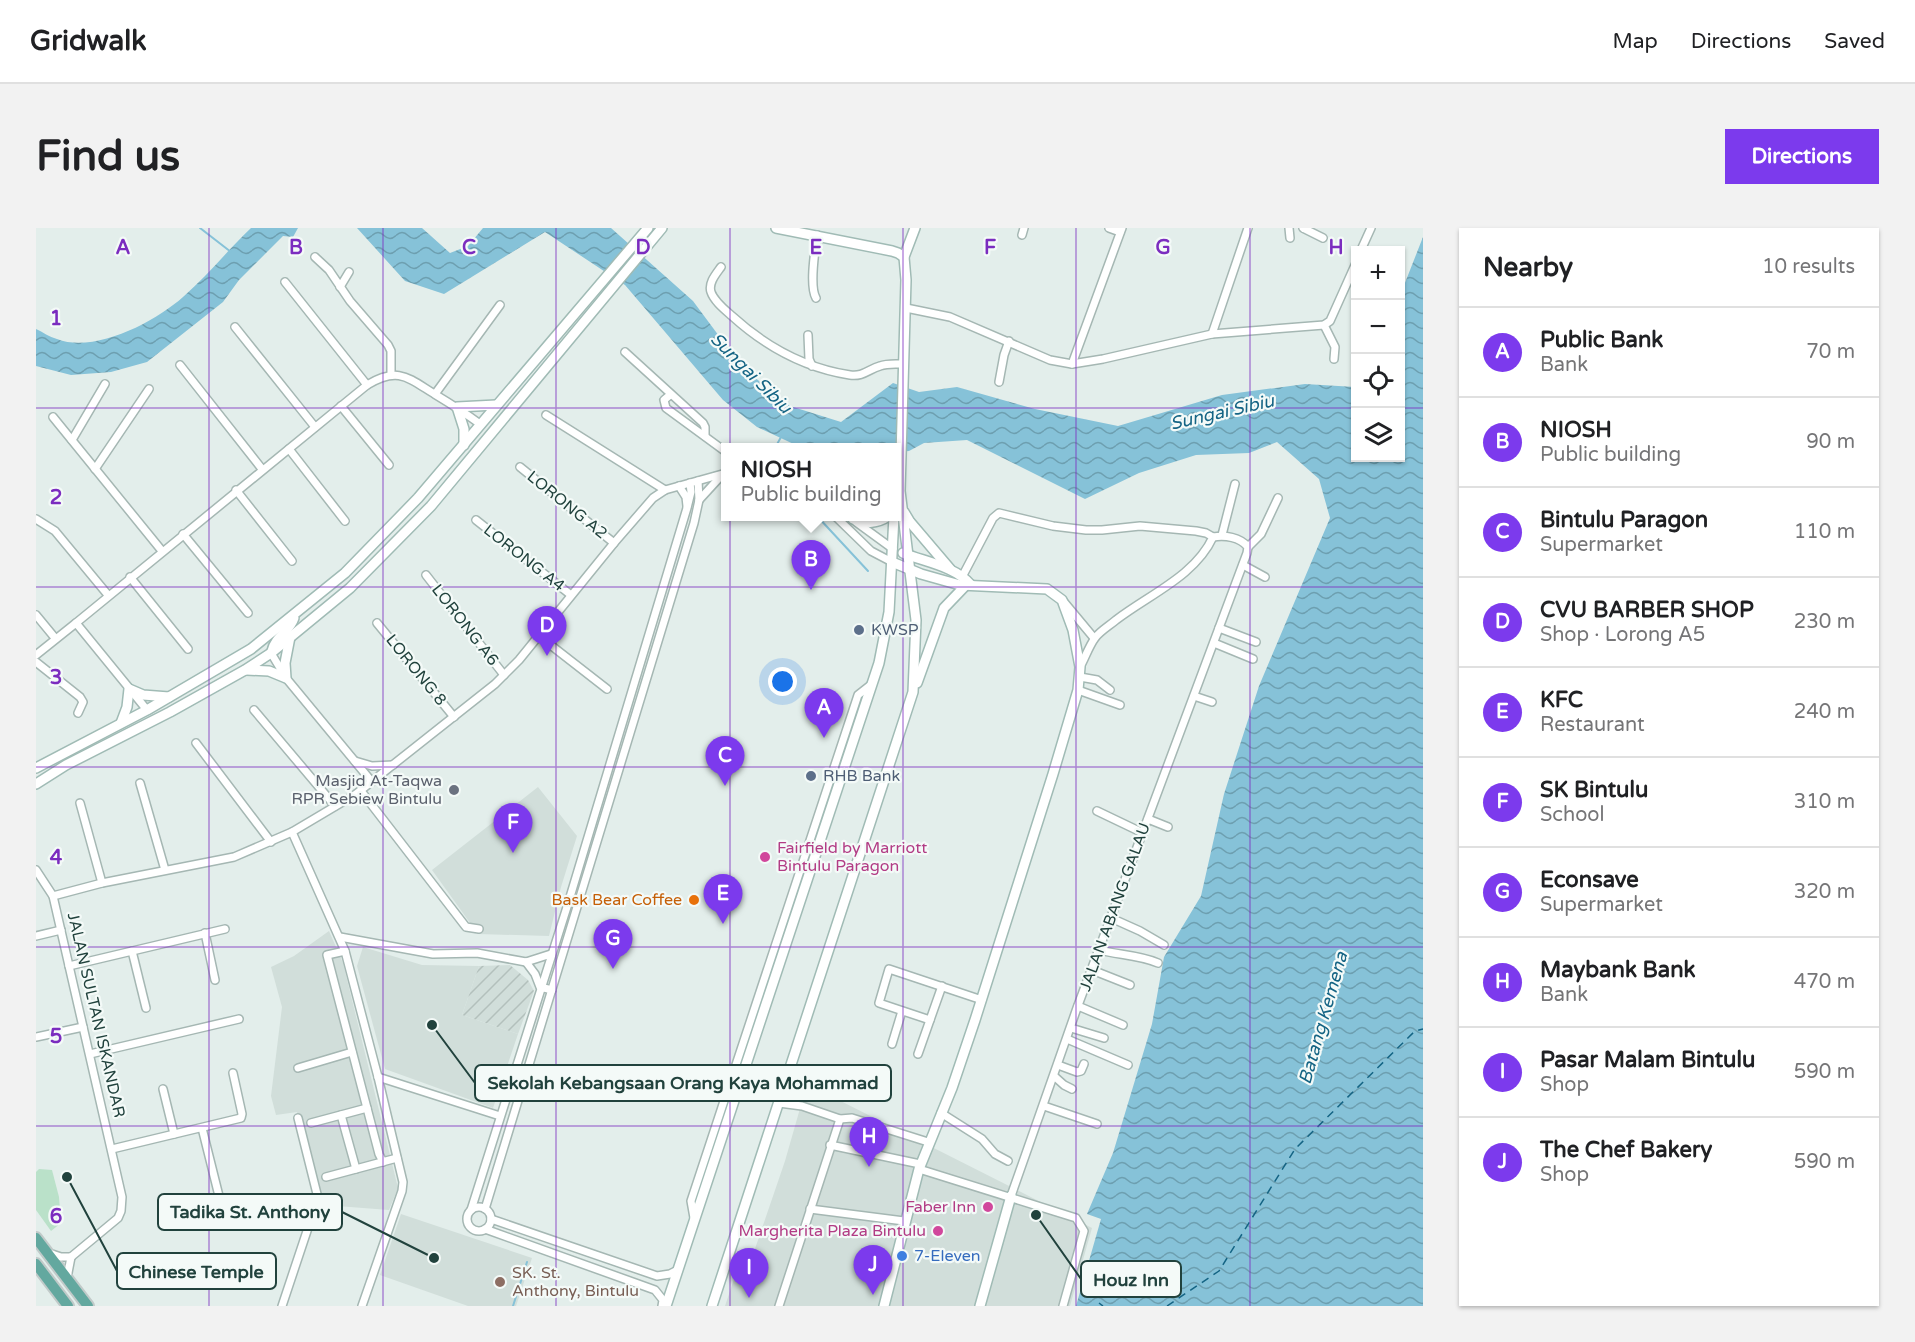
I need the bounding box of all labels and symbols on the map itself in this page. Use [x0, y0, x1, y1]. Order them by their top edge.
text: A [116, 236, 131, 260]
text: B [289, 236, 303, 260]
text: C [462, 236, 476, 260]
text: D [635, 236, 651, 260]
text: E [810, 236, 823, 260]
text: F [984, 236, 996, 260]
text: G [1155, 236, 1171, 260]
text: H [1328, 236, 1344, 260]
text: 1 [50, 307, 62, 331]
water label: Sungai Sibiu [706, 328, 797, 419]
water label: Sungai Sibiu [1168, 389, 1277, 435]
street label: LORONG A2 [523, 466, 611, 544]
text: 2 [50, 486, 62, 510]
street label: LORONG A4 [479, 520, 569, 596]
pin: B [792, 540, 830, 590]
street label: LORONG A6 [427, 580, 503, 670]
pin: D [528, 606, 566, 656]
place label: KWSP [871, 620, 919, 640]
marker: KWSP [852, 623, 866, 637]
street label: LORONG 8 [381, 630, 451, 710]
text: 3 [50, 666, 62, 690]
your location [768, 667, 797, 696]
pin: A [804, 688, 844, 738]
pin: C [706, 736, 744, 786]
place label: RHB Bank [823, 766, 901, 786]
marker: RHB Bank [804, 769, 818, 783]
place label: Masjid At-Taqwa RPR Sebiew Bintulu [291, 771, 442, 809]
marker: Masjid At-Taqwa RPR Sebiew Bintulu [447, 783, 461, 797]
pin: F [494, 804, 532, 853]
street label: JALAN ABANG GALAU [1075, 820, 1155, 994]
place label: Fairfield by Marriott Bintulu Paragon [777, 838, 927, 876]
text: 4 [50, 846, 63, 870]
marker: Fairfield by Marriott Bintulu Paragon [758, 850, 772, 864]
pin: E [704, 874, 742, 924]
place label: Bask Bear Coffee [551, 890, 682, 910]
marker: Bask Bear Coffee [687, 893, 701, 907]
street label: JALAN SULTAN ISKANDAR [63, 911, 129, 1119]
pin: G [594, 920, 632, 969]
water label: Batang Kemena [1294, 949, 1353, 1087]
text: 5 [50, 1025, 62, 1049]
callout: Sekolah Kebangsaan Orang Kaya Mohammad [475, 1065, 891, 1101]
text: Sekolah Kebangsaan Orang Kaya Mohammad [487, 1072, 879, 1094]
pin: H [850, 1118, 888, 1167]
callout: Tadika St. Anthony [158, 1194, 342, 1230]
place label: Faber Inn [905, 1197, 976, 1217]
marker: Faber Inn [981, 1200, 995, 1214]
text: Tadika St. Anthony [169, 1201, 330, 1223]
text: 6 [50, 1205, 62, 1229]
place label: Margherita Plaza Bintulu [739, 1221, 926, 1241]
marker: Margherita Plaza Bintulu [931, 1224, 945, 1238]
pin: J [854, 1246, 892, 1295]
place label: 7-Eleven [914, 1246, 981, 1266]
pin: I [730, 1248, 768, 1298]
marker: 7-Eleven [895, 1249, 909, 1263]
callout: Chinese Temple [117, 1253, 276, 1289]
text: Chinese Temple [128, 1261, 264, 1283]
callout: Houz Inn [1081, 1261, 1181, 1297]
place label: SK. St. Anthony, Bintulu [512, 1263, 639, 1301]
text: Houz Inn [1093, 1269, 1169, 1291]
marker: SK. St. Anthony, Bintulu [493, 1275, 507, 1289]

